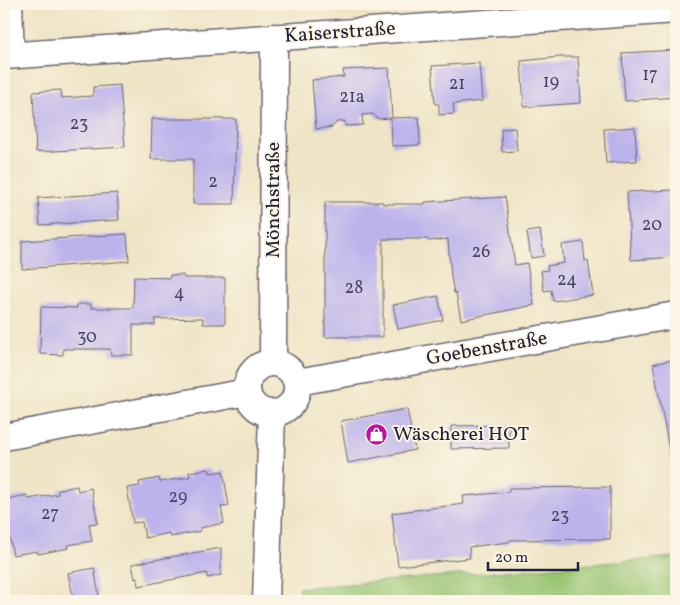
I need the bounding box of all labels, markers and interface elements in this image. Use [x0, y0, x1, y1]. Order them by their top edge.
street label: Kaiserstraße [283, 15, 397, 51]
house number: 17 [642, 63, 658, 88]
house number: 19 [543, 70, 559, 95]
house number: 21 [449, 72, 465, 97]
house number: 21a [339, 85, 365, 110]
house number: 23 [70, 112, 88, 137]
street label: Mönchstraße [260, 142, 288, 258]
house number: 2 [208, 170, 218, 195]
house number: 20 [642, 213, 662, 238]
house number: 26 [472, 240, 490, 265]
house number: 24 [557, 268, 577, 293]
house number: 28 [345, 276, 363, 301]
house number: 4 [174, 281, 184, 306]
house number: 30 [77, 325, 97, 350]
street label: Goebenstraße [424, 325, 550, 373]
place label: Wäscherei HOT [393, 421, 530, 449]
shop icon: Wäscherei HOT [365, 423, 389, 447]
house number: 29 [169, 485, 187, 510]
house number: 27 [41, 502, 59, 527]
house number: 23 [551, 504, 569, 529]
scale bar [488, 540, 578, 572]
text: 20 m [495, 548, 528, 569]

